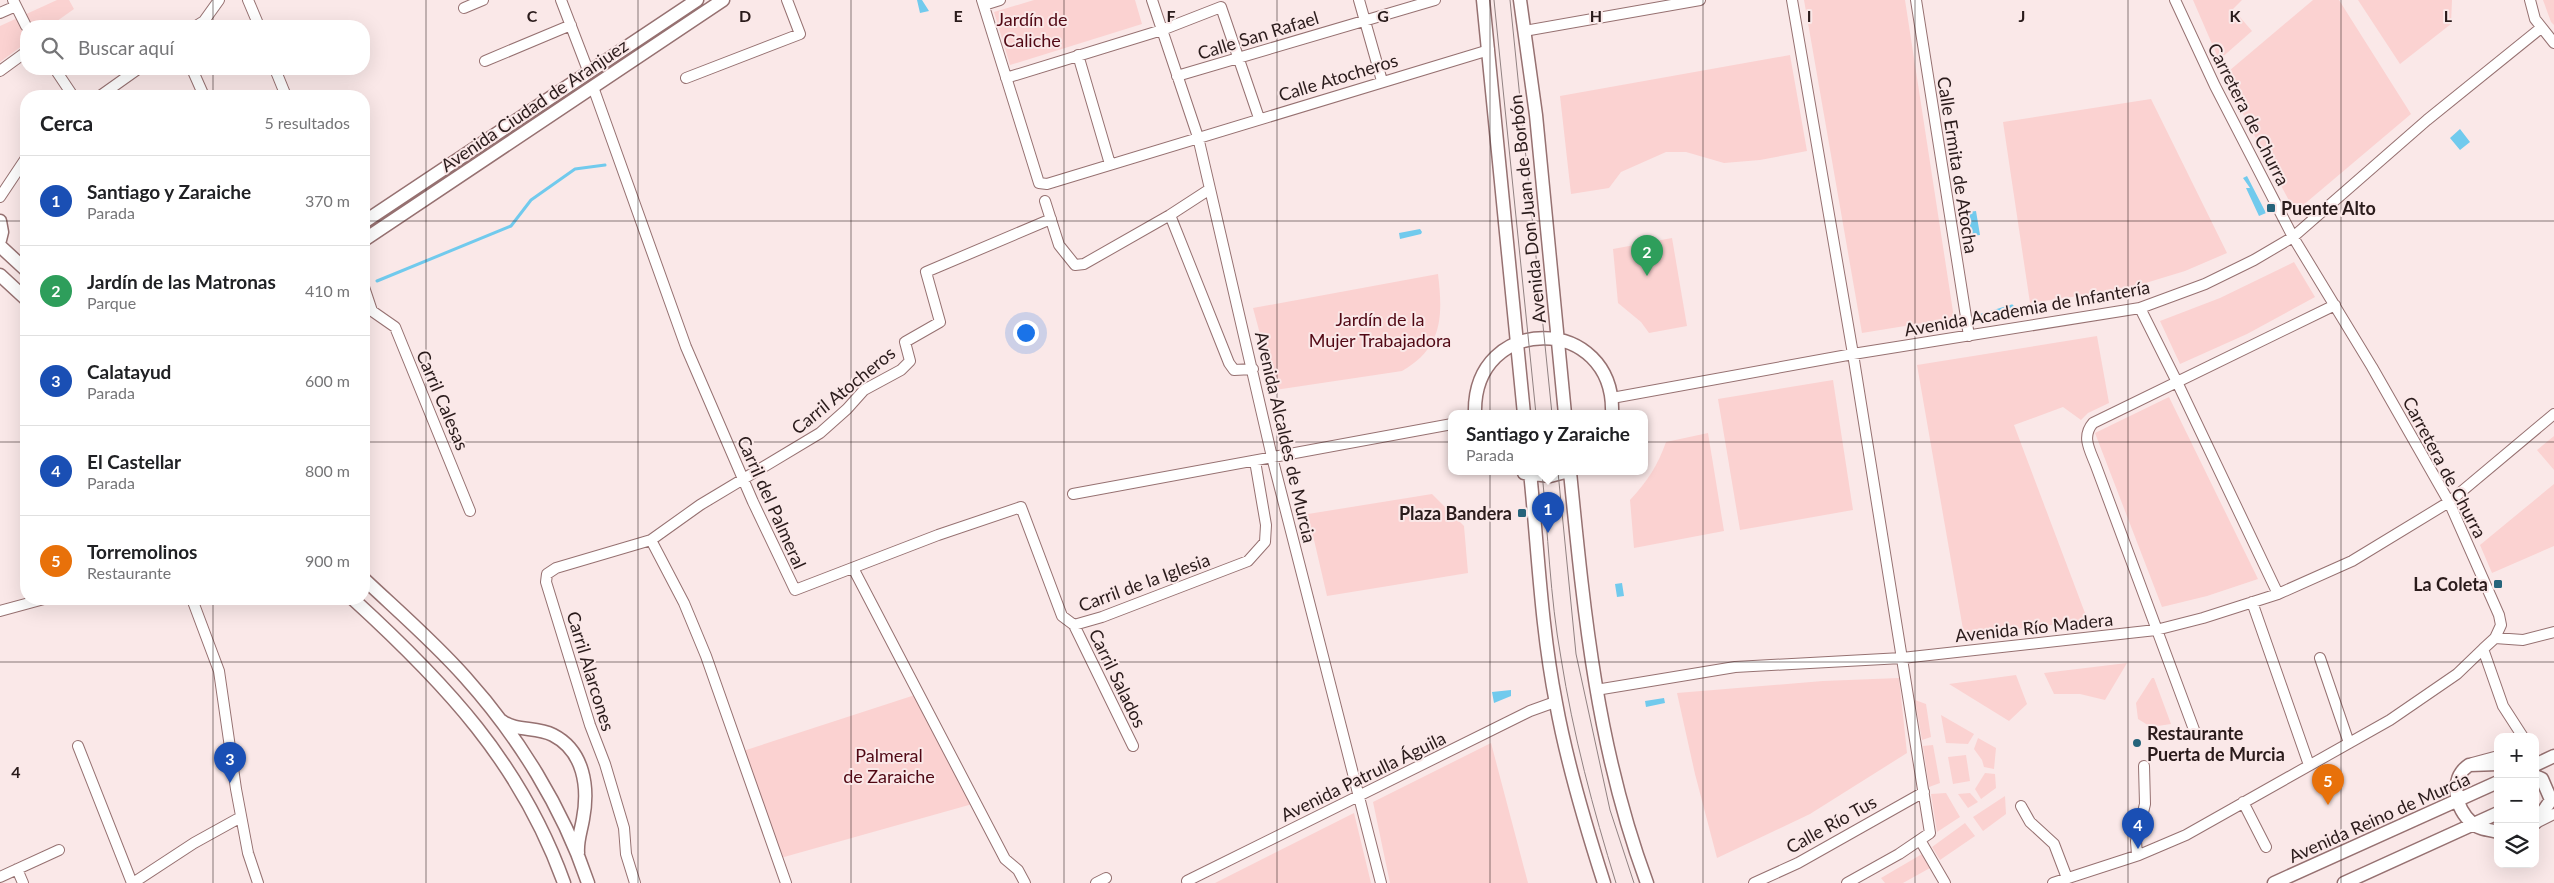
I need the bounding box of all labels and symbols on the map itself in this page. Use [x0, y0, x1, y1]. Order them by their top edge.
text: C [527, 6, 538, 25]
text: D [739, 6, 751, 25]
text: E [953, 6, 963, 25]
text: F [1166, 6, 1176, 25]
street label: Calle San Rafael [1195, 6, 1321, 64]
text: G [1377, 6, 1389, 25]
text: H [1590, 6, 1602, 25]
text: I [1807, 6, 1811, 25]
text: J [2019, 6, 2025, 25]
text: K [2230, 6, 2242, 25]
text: L [2444, 6, 2453, 25]
park label: Jardín de Caliche [996, 8, 1068, 51]
street label: Avenida Ciudad de Aranjuez [436, 34, 632, 176]
street label: Carretera de Churra [2204, 39, 2294, 189]
street label: Calle Atocheros [1276, 48, 1400, 106]
street label: Calle Ermita de Atocha [1933, 75, 1983, 255]
street label: Avenida Don Juan de Borbón [1504, 94, 1550, 324]
place label: Puente Alto [2281, 197, 2376, 219]
marker: Puente Alto [2265, 202, 2277, 214]
pin: 2 [1631, 235, 1663, 276]
street label: Avenida Academia de Infantería [1902, 276, 2152, 340]
park label: Jardín de la Mujer Trabajadora [1309, 308, 1451, 351]
your location [1013, 320, 1039, 346]
street label: Avenida Alcaldes de Murcia [1251, 329, 1321, 545]
street label: Carril Atocheros [787, 341, 900, 439]
street label: Carril Calesas [412, 347, 474, 454]
street label: Carretera de Churra [2398, 392, 2492, 542]
street label: Carril del Palmeral [733, 432, 811, 572]
pin: 1 [1532, 492, 1564, 533]
place label: Plaza Bandera [1399, 502, 1512, 524]
marker: Plaza Bandera [1516, 507, 1528, 519]
street label: Carril de la Iglesia [1075, 548, 1213, 616]
place label: La Coleta [2413, 573, 2488, 595]
marker: La Coleta [2492, 578, 2504, 590]
street label: Carril Alarcones [562, 608, 620, 734]
street label: Avenida Río Madera [1954, 608, 2114, 646]
street label: Carril Salados [1085, 625, 1151, 731]
place label: Restaurante Puerta de Murcia [2147, 722, 2285, 765]
street label: Avenida Patrulla Águila [1277, 726, 1449, 826]
marker: Restaurante Puerta de Murcia [2131, 737, 2143, 749]
pin: 3 [214, 742, 246, 783]
park label: Palmeral de Zaraiche [843, 744, 935, 787]
text: 4 [11, 762, 21, 781]
pin: 5 [2312, 764, 2344, 805]
street label: Avenida Reino de Murcia [2285, 767, 2473, 867]
street label: Calle Río Tus [1782, 790, 1880, 858]
pin: 4 [2122, 808, 2154, 849]

